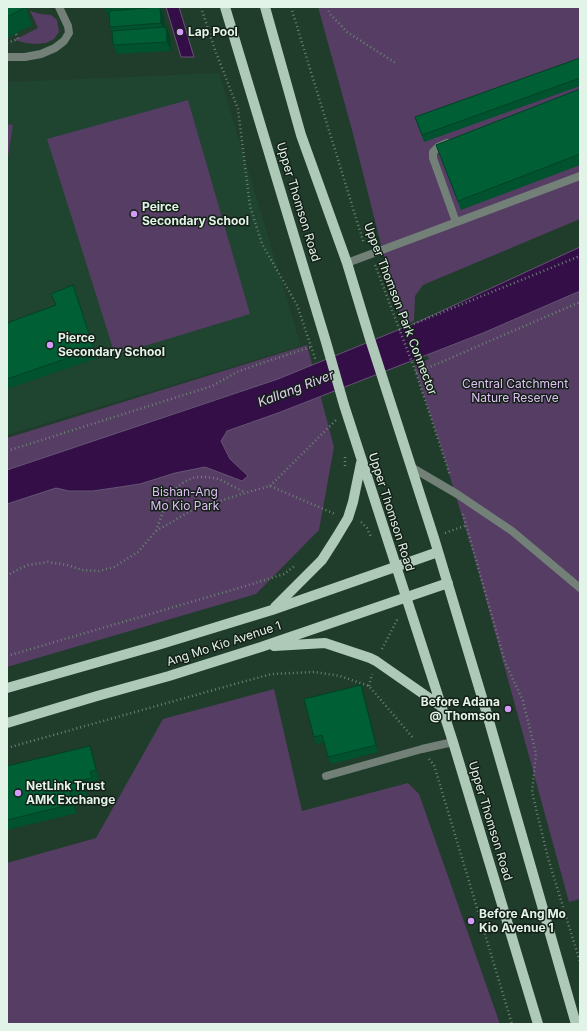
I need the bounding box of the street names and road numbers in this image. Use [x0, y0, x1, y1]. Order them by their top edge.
street label: Upper Thomson Road [273, 141, 323, 263]
street label: Upper Thomson Park Connector [360, 221, 440, 397]
street label: Upper Thomson Road [365, 451, 417, 573]
street label: Ang Mo Kio Avenue 1 [165, 619, 283, 669]
street label: Upper Thomson Road [465, 760, 515, 882]

